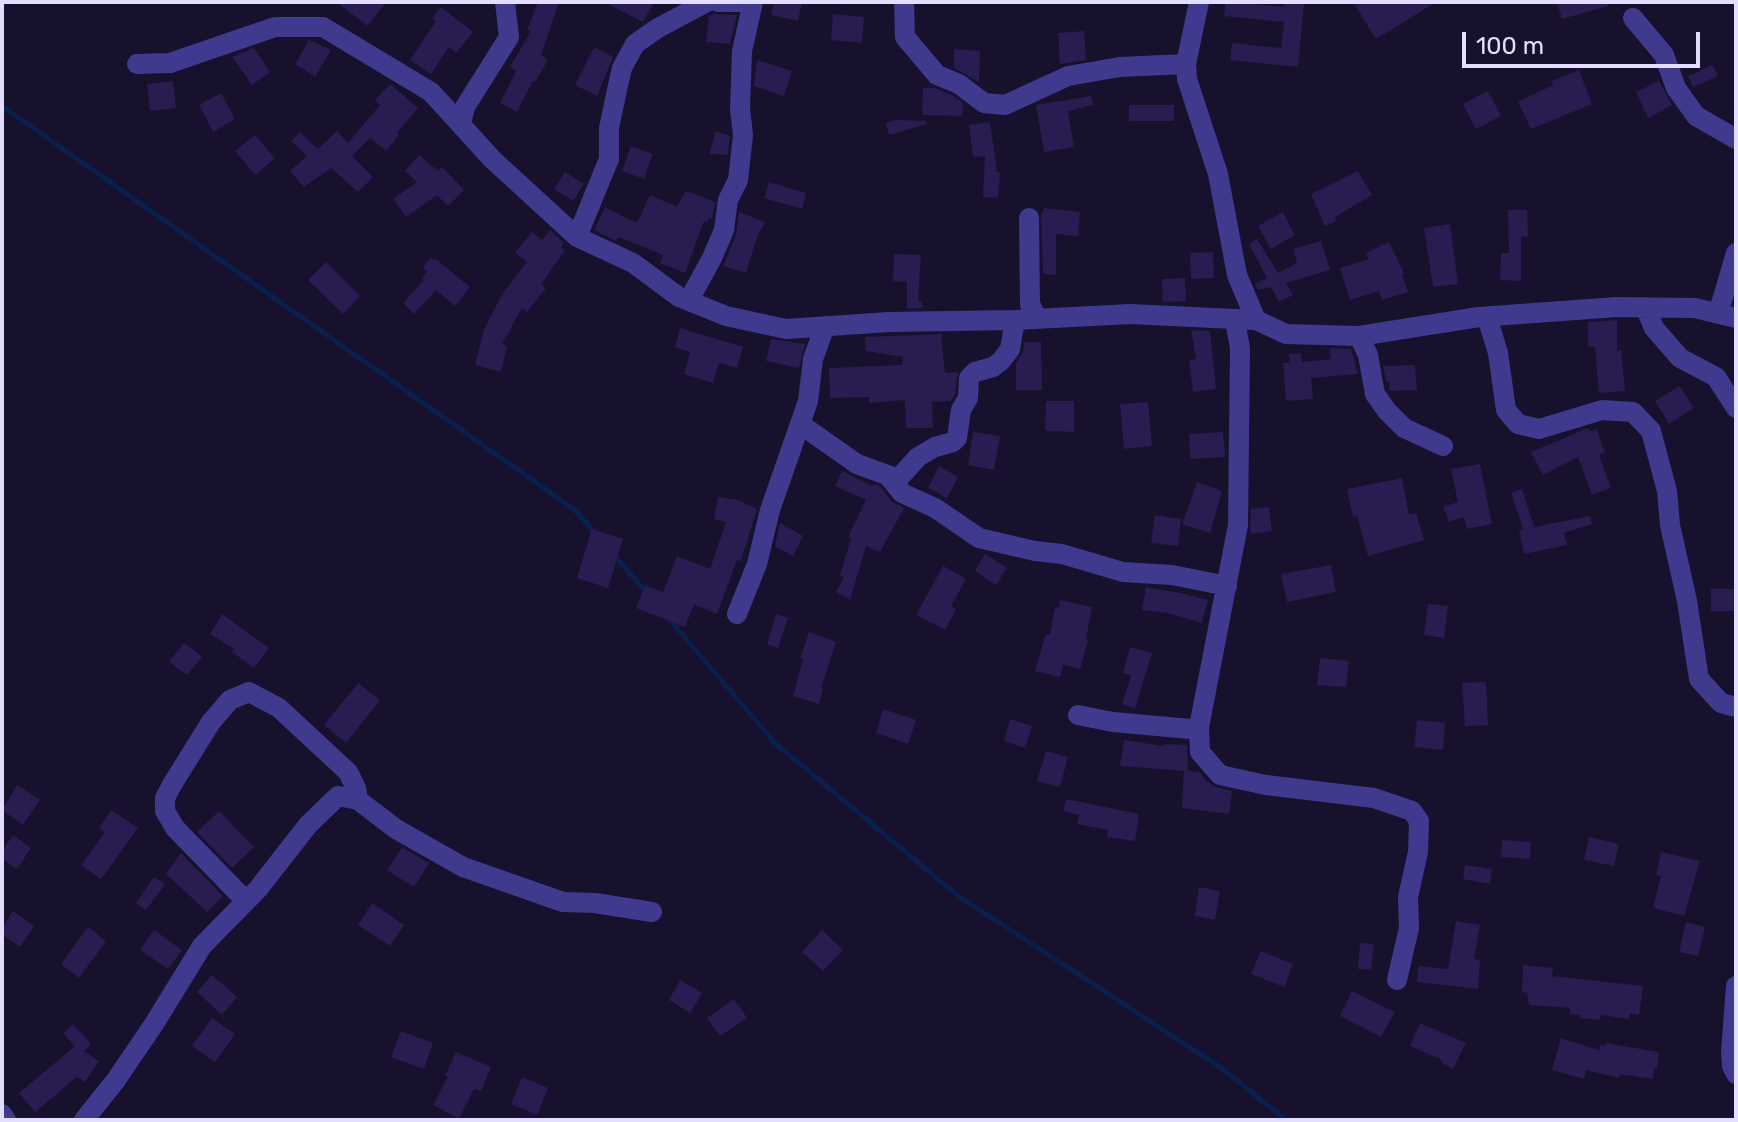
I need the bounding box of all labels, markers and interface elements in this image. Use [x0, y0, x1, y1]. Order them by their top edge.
scale bar [1466, 16, 1704, 66]
text: 100 m [1476, 32, 1544, 60]

